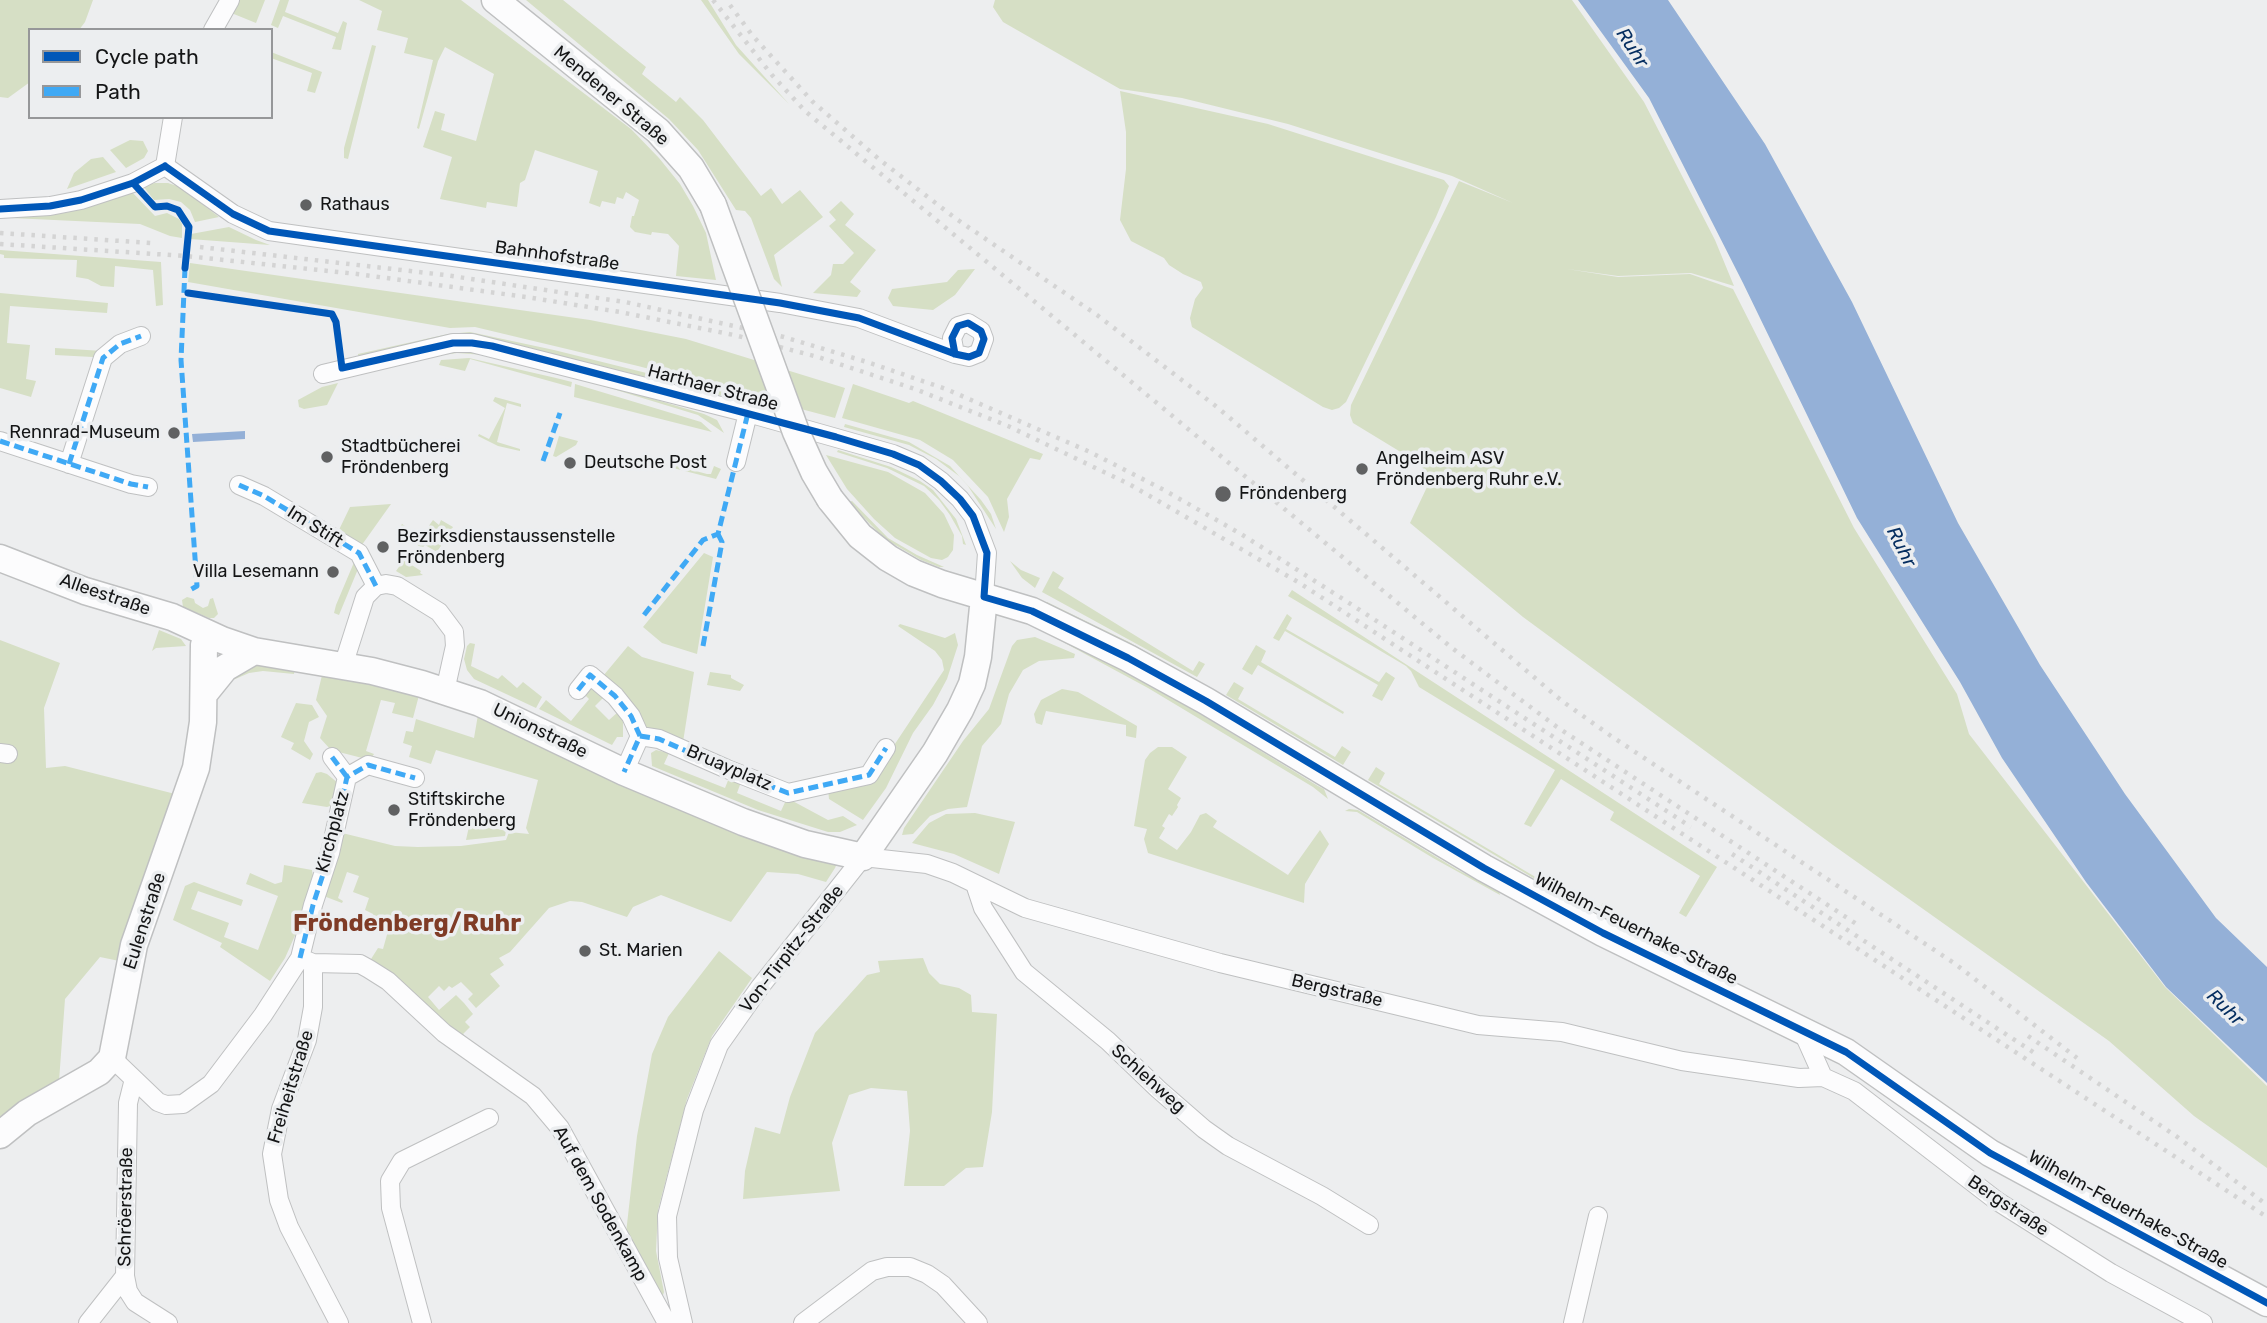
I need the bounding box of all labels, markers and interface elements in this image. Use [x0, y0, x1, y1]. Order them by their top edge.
water label: Ruhr [1611, 24, 1653, 72]
legend [28, 28, 273, 119]
street label: Mendener Straße [549, 41, 673, 151]
text: Cycle path [95, 44, 199, 69]
text: Path [95, 79, 141, 104]
place label: Rathaus [320, 194, 390, 216]
marker: Rathaus [298, 197, 314, 213]
street label: Bahnhofstraße [493, 237, 621, 275]
street label: Harthaer Straße [645, 360, 781, 416]
place label: Rennrad-Museum [9, 422, 160, 444]
marker: Rennrad-Museum [166, 425, 182, 441]
place label: Stadtbücherei Fröndenberg [341, 436, 461, 478]
place label: Angelheim ASV Fröndenberg Ruhr e.V. [1376, 448, 1562, 490]
marker: Stadtbücherei Fröndenberg [319, 449, 335, 465]
place label: Deutsche Post [584, 452, 707, 474]
marker: Deutsche Post [562, 455, 578, 471]
marker: Angelheim ASV Fröndenberg Ruhr e.V. [1354, 461, 1370, 477]
place label: Fröndenberg [1239, 483, 1347, 505]
marker: Fröndenberg [1213, 484, 1233, 504]
street label: Im Stift [283, 501, 347, 553]
water label: Ruhr [1881, 523, 1921, 571]
place label: Bezirksdienstaussenstelle Fröndenberg [397, 526, 615, 568]
marker: Bezirksdienstaussenstelle Fröndenberg [375, 539, 391, 555]
place label: Villa Lesemann [193, 561, 319, 583]
marker: Villa Lesemann [325, 564, 341, 580]
street label: Alleestraße [57, 569, 153, 621]
street label: Unionstraße [489, 699, 591, 763]
street label: Bruayplatz [683, 740, 775, 796]
street label: Kirchplatz [312, 789, 354, 875]
place label: Stiftskirche Fröndenberg [408, 789, 516, 832]
marker: Stiftskirche Fröndenberg [386, 802, 402, 818]
street label: Wilhelm-Feuerhake-Straße [1531, 868, 1741, 990]
street label: Eulenstraße [119, 870, 171, 972]
street label: Von-Tirpitz-Straße [735, 881, 849, 1017]
district label: Fröndenberg/Ruhr [293, 910, 521, 938]
place label: St. Marien [599, 940, 683, 962]
marker: St. Marien [577, 943, 593, 959]
street label: Bergstraße [1289, 970, 1385, 1012]
water label: Ruhr [2202, 985, 2248, 1031]
street label: Freiheitstraße [264, 1028, 318, 1146]
street label: Schlehweg [1106, 1040, 1190, 1118]
street label: Auf dem Sodenkamp [548, 1123, 652, 1285]
street label: Wilhelm-Feuerhake-Straße [2024, 1146, 2232, 1274]
street label: Schröerstraße [114, 1147, 138, 1267]
street label: Bergstraße [1963, 1171, 2053, 1241]

